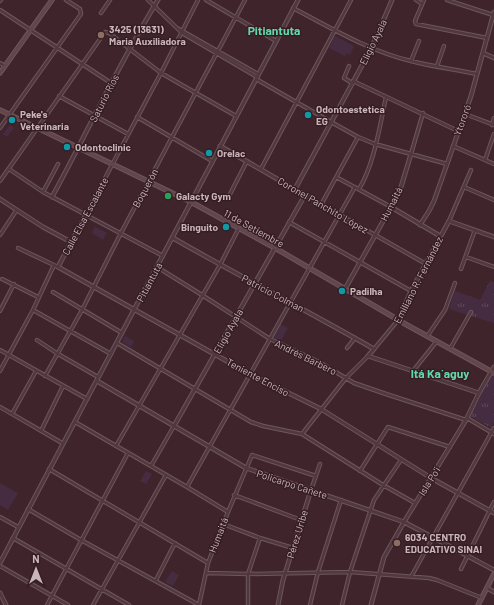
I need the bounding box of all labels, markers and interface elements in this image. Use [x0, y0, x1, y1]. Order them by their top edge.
street label: Eligio Ayala [357, 17, 389, 67]
place label: 3425 (13631) Maria Auxiliadora [109, 23, 186, 47]
district label: Pitiantuta [248, 23, 300, 37]
marker: 3425 (13631) Maria Auxiliadora [96, 30, 106, 40]
street label: Saturio Ríos [87, 72, 121, 124]
place label: Odontoestetica EG [316, 103, 385, 127]
street label: Ytororó [451, 103, 473, 137]
place label: Peke's Veterinaria [20, 108, 69, 132]
marker: Odontoestetica EG [303, 110, 313, 120]
marker: Peke's Veterinaria [7, 115, 17, 125]
place label: Odontoclinic [75, 141, 132, 153]
marker: Odontoclinic [62, 142, 72, 152]
place label: Orelac [217, 147, 246, 159]
marker: Orelac [204, 148, 214, 158]
street label: Boquerón [130, 167, 160, 209]
street label: Coronel Panchito López [276, 174, 371, 236]
street label: Calle Elsa Escalante [59, 175, 111, 257]
street label: Humaitá [377, 185, 405, 223]
place label: Galacty Gym [176, 190, 231, 202]
marker: Galacty Gym [163, 191, 173, 201]
street label: 11 de Setiembre [222, 206, 286, 250]
place label: Binguito [181, 221, 218, 233]
marker: Binguito [221, 222, 231, 232]
street label: Emiliano R. Fernández [391, 234, 445, 325]
street label: Pitiantuta [134, 260, 164, 304]
street label: Patricio Colman [240, 272, 306, 314]
place label: Padilha [350, 285, 383, 297]
marker: Padilha [337, 286, 347, 296]
street label: Eligio Ayala [211, 307, 245, 355]
street label: Andrés Barbero [273, 337, 339, 377]
street label: Teniente Enciso [225, 355, 291, 399]
district label: Itá Ka´aguy [411, 366, 469, 380]
street label: Isla Po'i [415, 464, 443, 498]
street label: Policarpo Cañete [255, 467, 329, 501]
street label: Pérez Uribe [284, 508, 310, 560]
street label: Humaitá [206, 516, 230, 554]
place label: 6034 CENTRO EDUCATIVO SINAI [405, 531, 483, 555]
marker: 6034 CENTRO EDUCATIVO SINAI [392, 538, 402, 548]
north arrow [16, 549, 56, 589]
text: N [32, 552, 40, 565]

